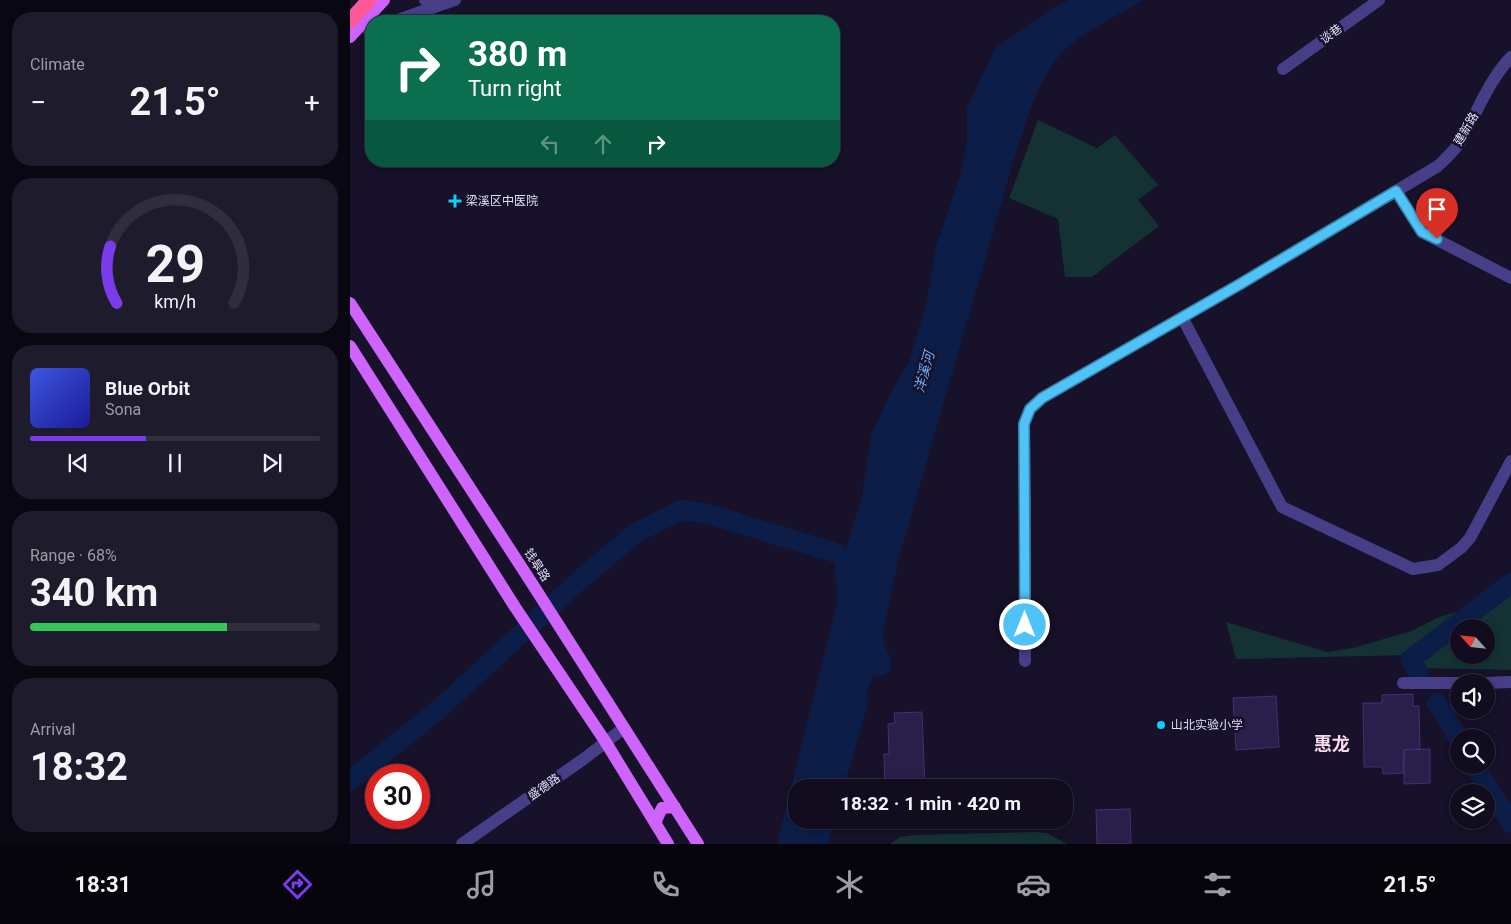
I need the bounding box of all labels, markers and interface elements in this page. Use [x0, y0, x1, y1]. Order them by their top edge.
street label: 谈巷 [1317, 21, 1345, 47]
text: 380 m [468, 34, 567, 75]
icon: right [385, 35, 450, 100]
text: Climate [30, 55, 85, 74]
text: Turn right [468, 76, 562, 101]
text: 21.5° [129, 80, 221, 124]
text: − [30, 86, 46, 119]
text: + [304, 86, 320, 119]
street label: 建新路 [1451, 110, 1481, 148]
icon: left [536, 130, 564, 158]
icon: ahead [589, 130, 617, 158]
icon: right [642, 130, 670, 158]
pin [1416, 188, 1458, 239]
marker: 梁溪区中医院 [448, 194, 462, 208]
place label: 梁溪区中医院 [466, 194, 538, 208]
icon: arrive [1423, 195, 1451, 223]
text: 29 [145, 234, 205, 295]
text: km/h [154, 291, 196, 312]
water label: 洋溪河 [911, 347, 938, 394]
text: Blue Orbit [105, 377, 190, 400]
text: Sona [105, 400, 141, 419]
icon: previous [64, 449, 92, 477]
icon: pause [161, 449, 189, 477]
icon: next [258, 449, 286, 477]
text: Range · 68% [30, 546, 117, 565]
street label: 钱皋路 [521, 546, 553, 584]
text: 340 km [30, 571, 158, 615]
position arrow [998, 598, 1050, 650]
north arrow [1450, 619, 1495, 664]
map controls [1450, 619, 1495, 829]
button: sound [1450, 674, 1495, 719]
place label: 山北实验小学 [1171, 718, 1243, 732]
marker: 山北实验小学 [1155, 719, 1167, 731]
text: Arrival [30, 720, 75, 739]
button: search [1450, 729, 1495, 774]
district label: 惠龙 [1314, 733, 1350, 754]
text: 18:32 [30, 745, 128, 789]
speed limit sign: 30 [365, 764, 430, 829]
street label: 盛德路 [525, 771, 563, 803]
button: layers [1450, 784, 1495, 829]
text: 18:32 · 1 min · 420 m [840, 792, 1021, 815]
icon: directions [280, 867, 315, 902]
icon: music [464, 867, 499, 902]
icon: phone [648, 867, 683, 902]
icon: climate [832, 867, 867, 902]
icon: car [1016, 867, 1051, 902]
icon: filters [1200, 867, 1235, 902]
text: 18:31 [74, 872, 131, 897]
text: 21.5° [1384, 872, 1436, 897]

